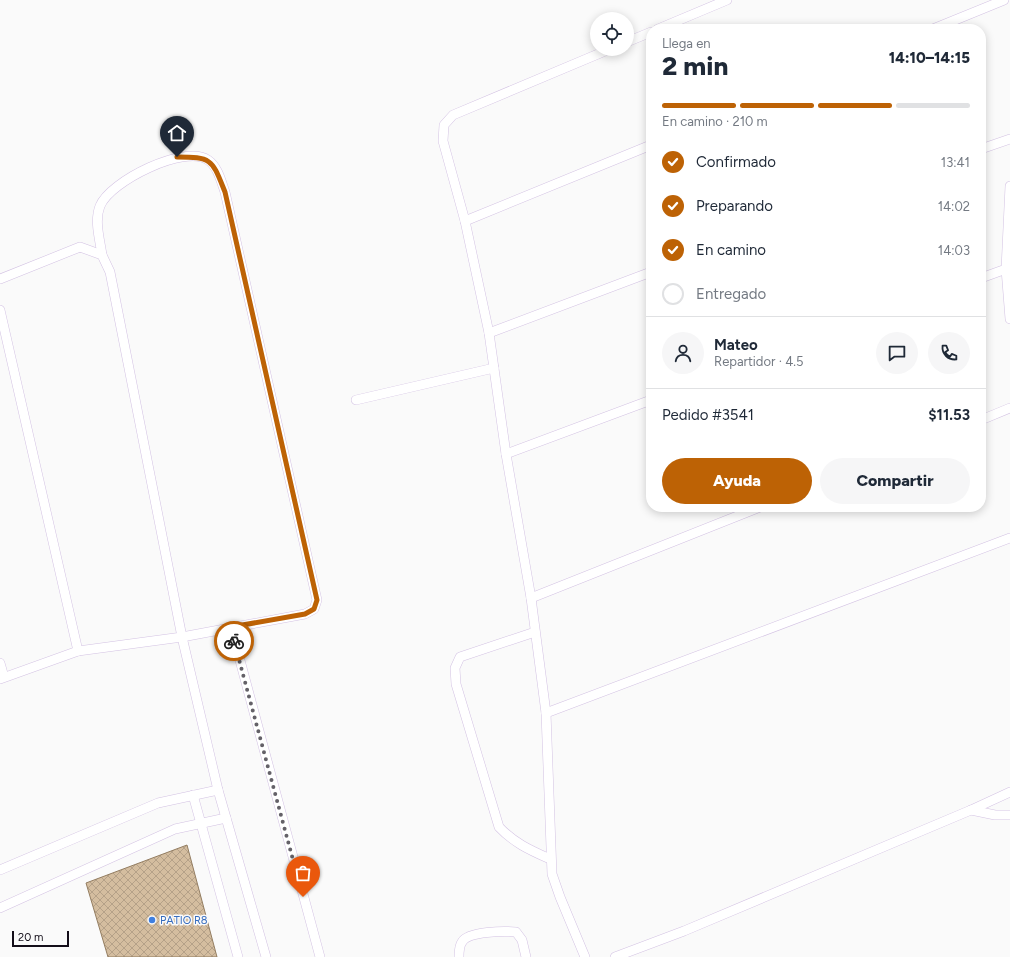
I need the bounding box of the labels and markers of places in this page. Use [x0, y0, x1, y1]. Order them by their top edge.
pin [160, 116, 194, 157]
pin [286, 856, 320, 897]
place label: PATIO R8 [160, 914, 208, 927]
marker: PATIO R8 [147, 915, 157, 925]

